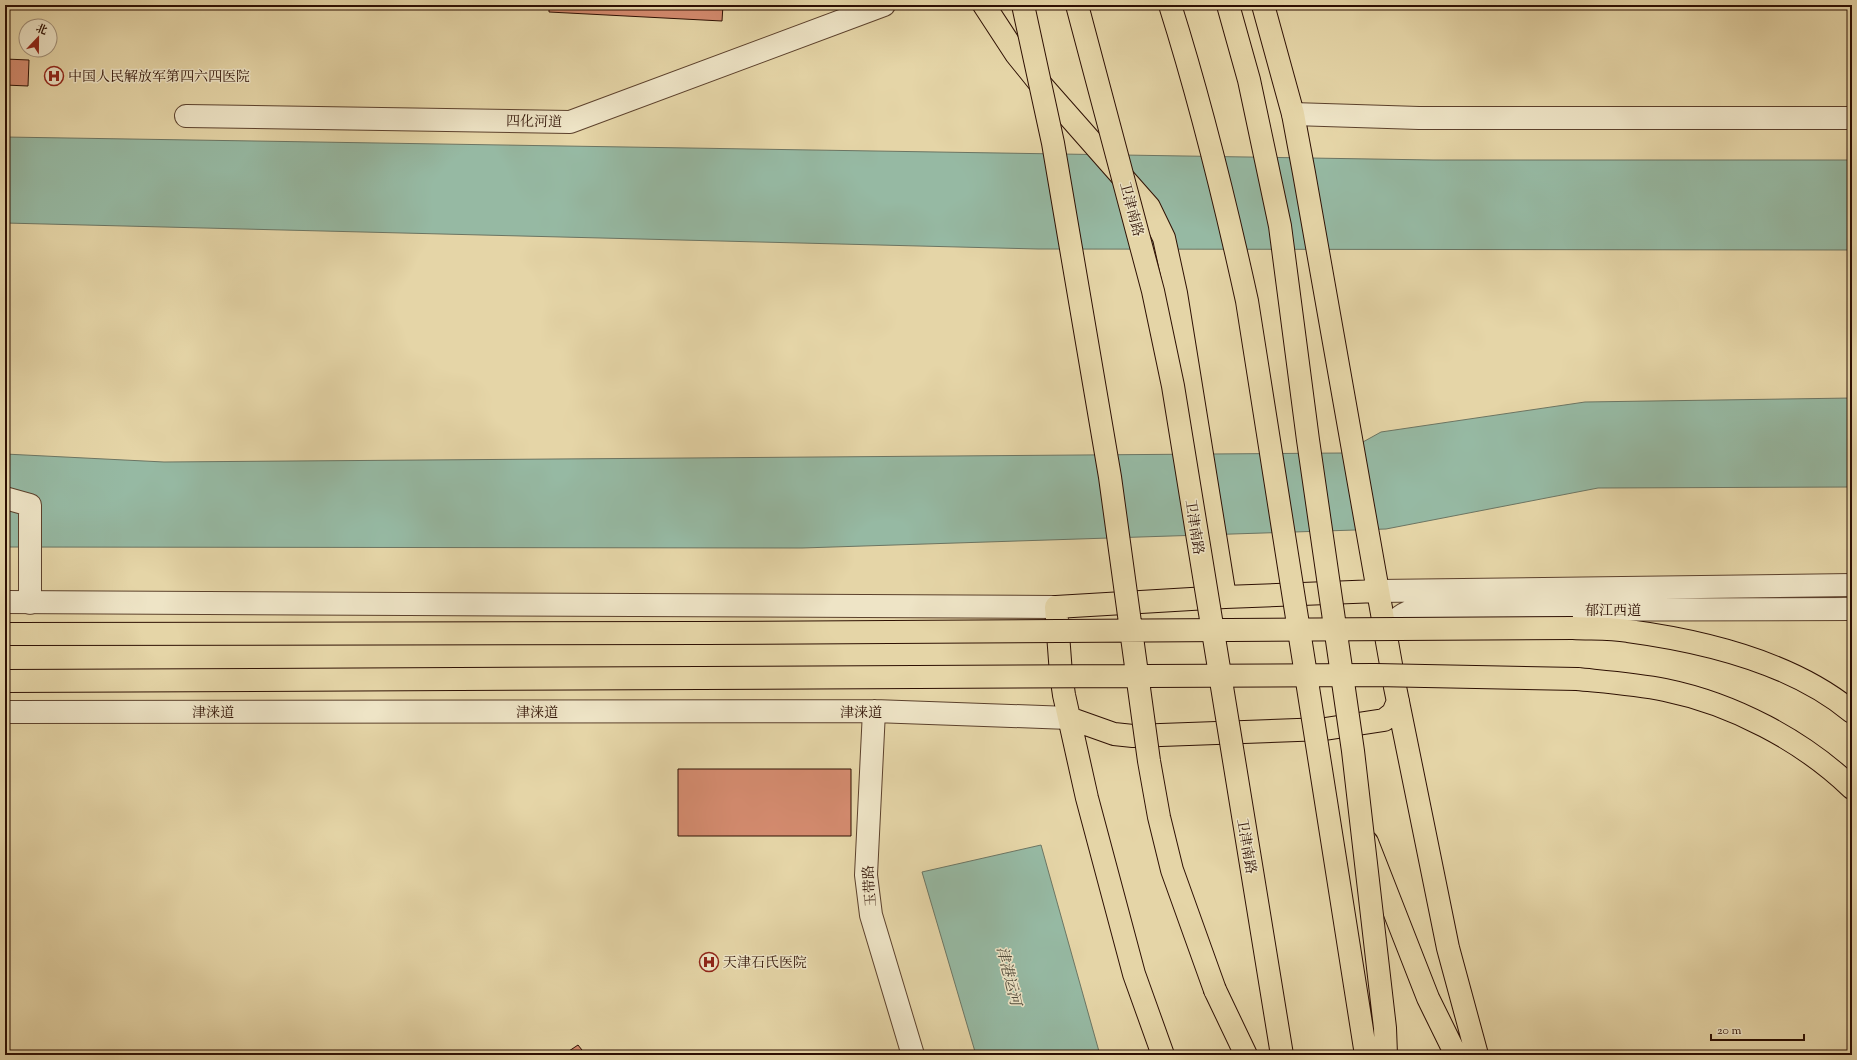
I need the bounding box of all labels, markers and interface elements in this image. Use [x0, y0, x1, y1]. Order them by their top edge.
north arrow [18, 18, 58, 58]
text: 北 [33, 20, 49, 39]
hospital icon: 中国人民解放军第四六四医院 [43, 65, 65, 87]
place label: 中国人民解放军第四六四医院 [68, 68, 250, 88]
street label: 四化河道 [506, 113, 562, 133]
street label: 卫津南路 [1113, 180, 1147, 239]
street label: 卫津南路 [1179, 498, 1207, 557]
street label: 郁江西道 [1585, 602, 1641, 622]
street label: 津涞道 [192, 704, 234, 724]
street label: 津涞道 [516, 704, 558, 724]
street label: 津涞道 [840, 704, 882, 724]
street label: 卫津南路 [1230, 817, 1260, 876]
street label: 玉带路 [860, 864, 882, 908]
water label: 津港运河 [990, 945, 1026, 1011]
hospital icon: 天津石氏医院 [698, 951, 720, 973]
place label: 天津石氏医院 [723, 954, 807, 974]
scale bar [1711, 1016, 1804, 1042]
text: 20 m [1717, 1022, 1742, 1040]

